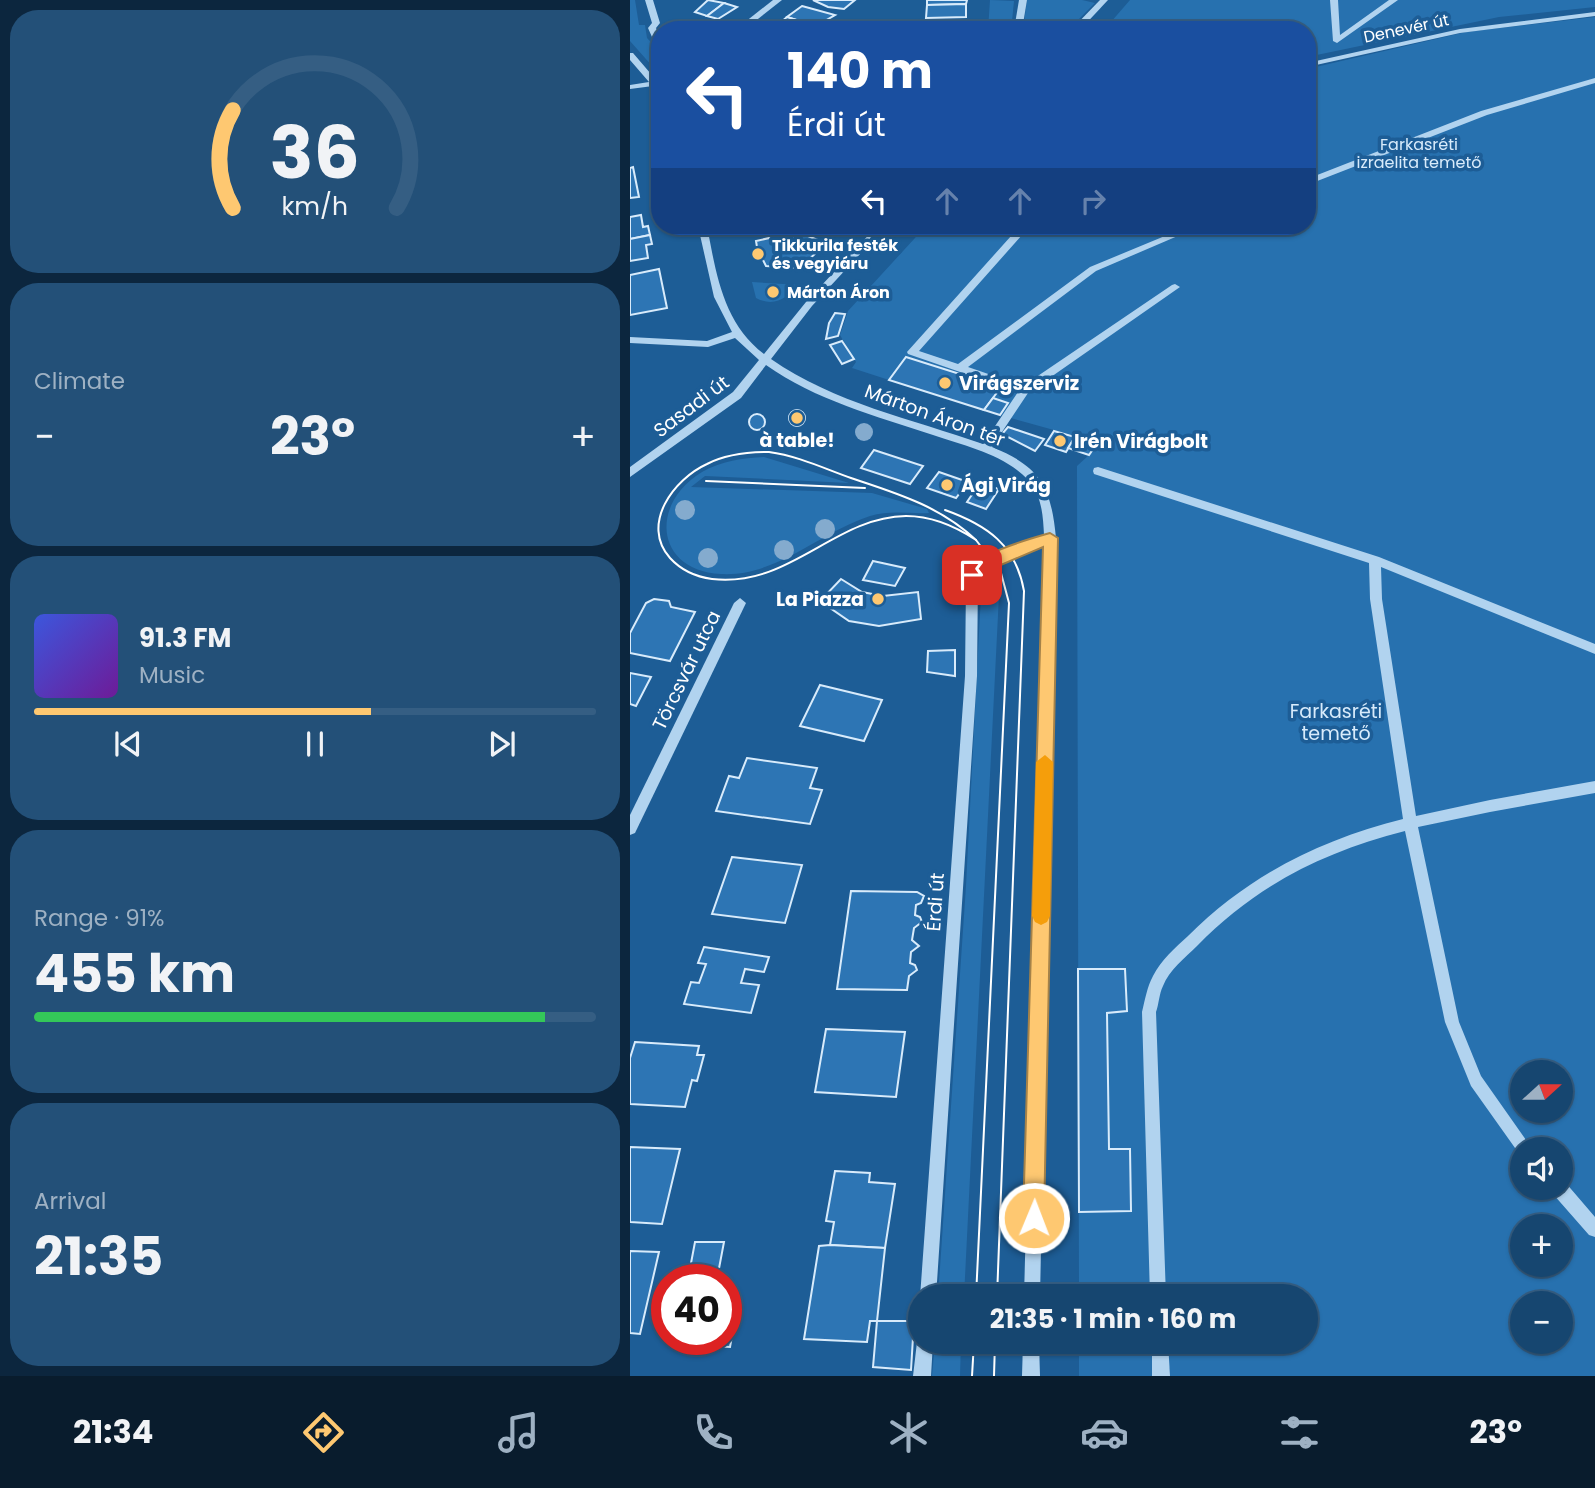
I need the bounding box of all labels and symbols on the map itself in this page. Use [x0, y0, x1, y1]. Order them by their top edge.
street label: Denevér út [1361, 8, 1451, 49]
park label: Farkasréti izraelita temető [1357, 133, 1481, 174]
place label: Tikkurila festék és vegyiáru [772, 234, 898, 275]
marker: Tikkurila festék és vegyiáru [750, 246, 766, 262]
place label: Márton Áron [787, 281, 890, 304]
marker: Márton Áron [765, 284, 781, 300]
street label: Sasadi út [648, 369, 735, 444]
place label: Virágszerviz [959, 370, 1079, 397]
marker: Virágszerviz [937, 375, 953, 391]
street label: Márton Áron tér [861, 378, 1009, 453]
marker: à table! [789, 410, 805, 426]
place label: à table! [759, 427, 835, 454]
place label: Irén Virágbolt [1074, 428, 1208, 455]
marker: Irén Virágbolt [1052, 433, 1068, 449]
place label: Ági Virág [961, 472, 1051, 499]
marker: Ági Virág [939, 477, 955, 493]
pin [942, 545, 1002, 605]
place label: La Piazza [776, 586, 864, 613]
marker: La Piazza [870, 591, 886, 607]
street label: Törcsvár utca [646, 606, 727, 735]
park label: Farkasréti temető [1290, 698, 1382, 747]
street label: Érdi út [920, 872, 951, 932]
north arrow [1510, 1060, 1573, 1124]
position arrow [997, 1181, 1071, 1255]
speed limit sign: 40 [651, 1264, 742, 1355]

